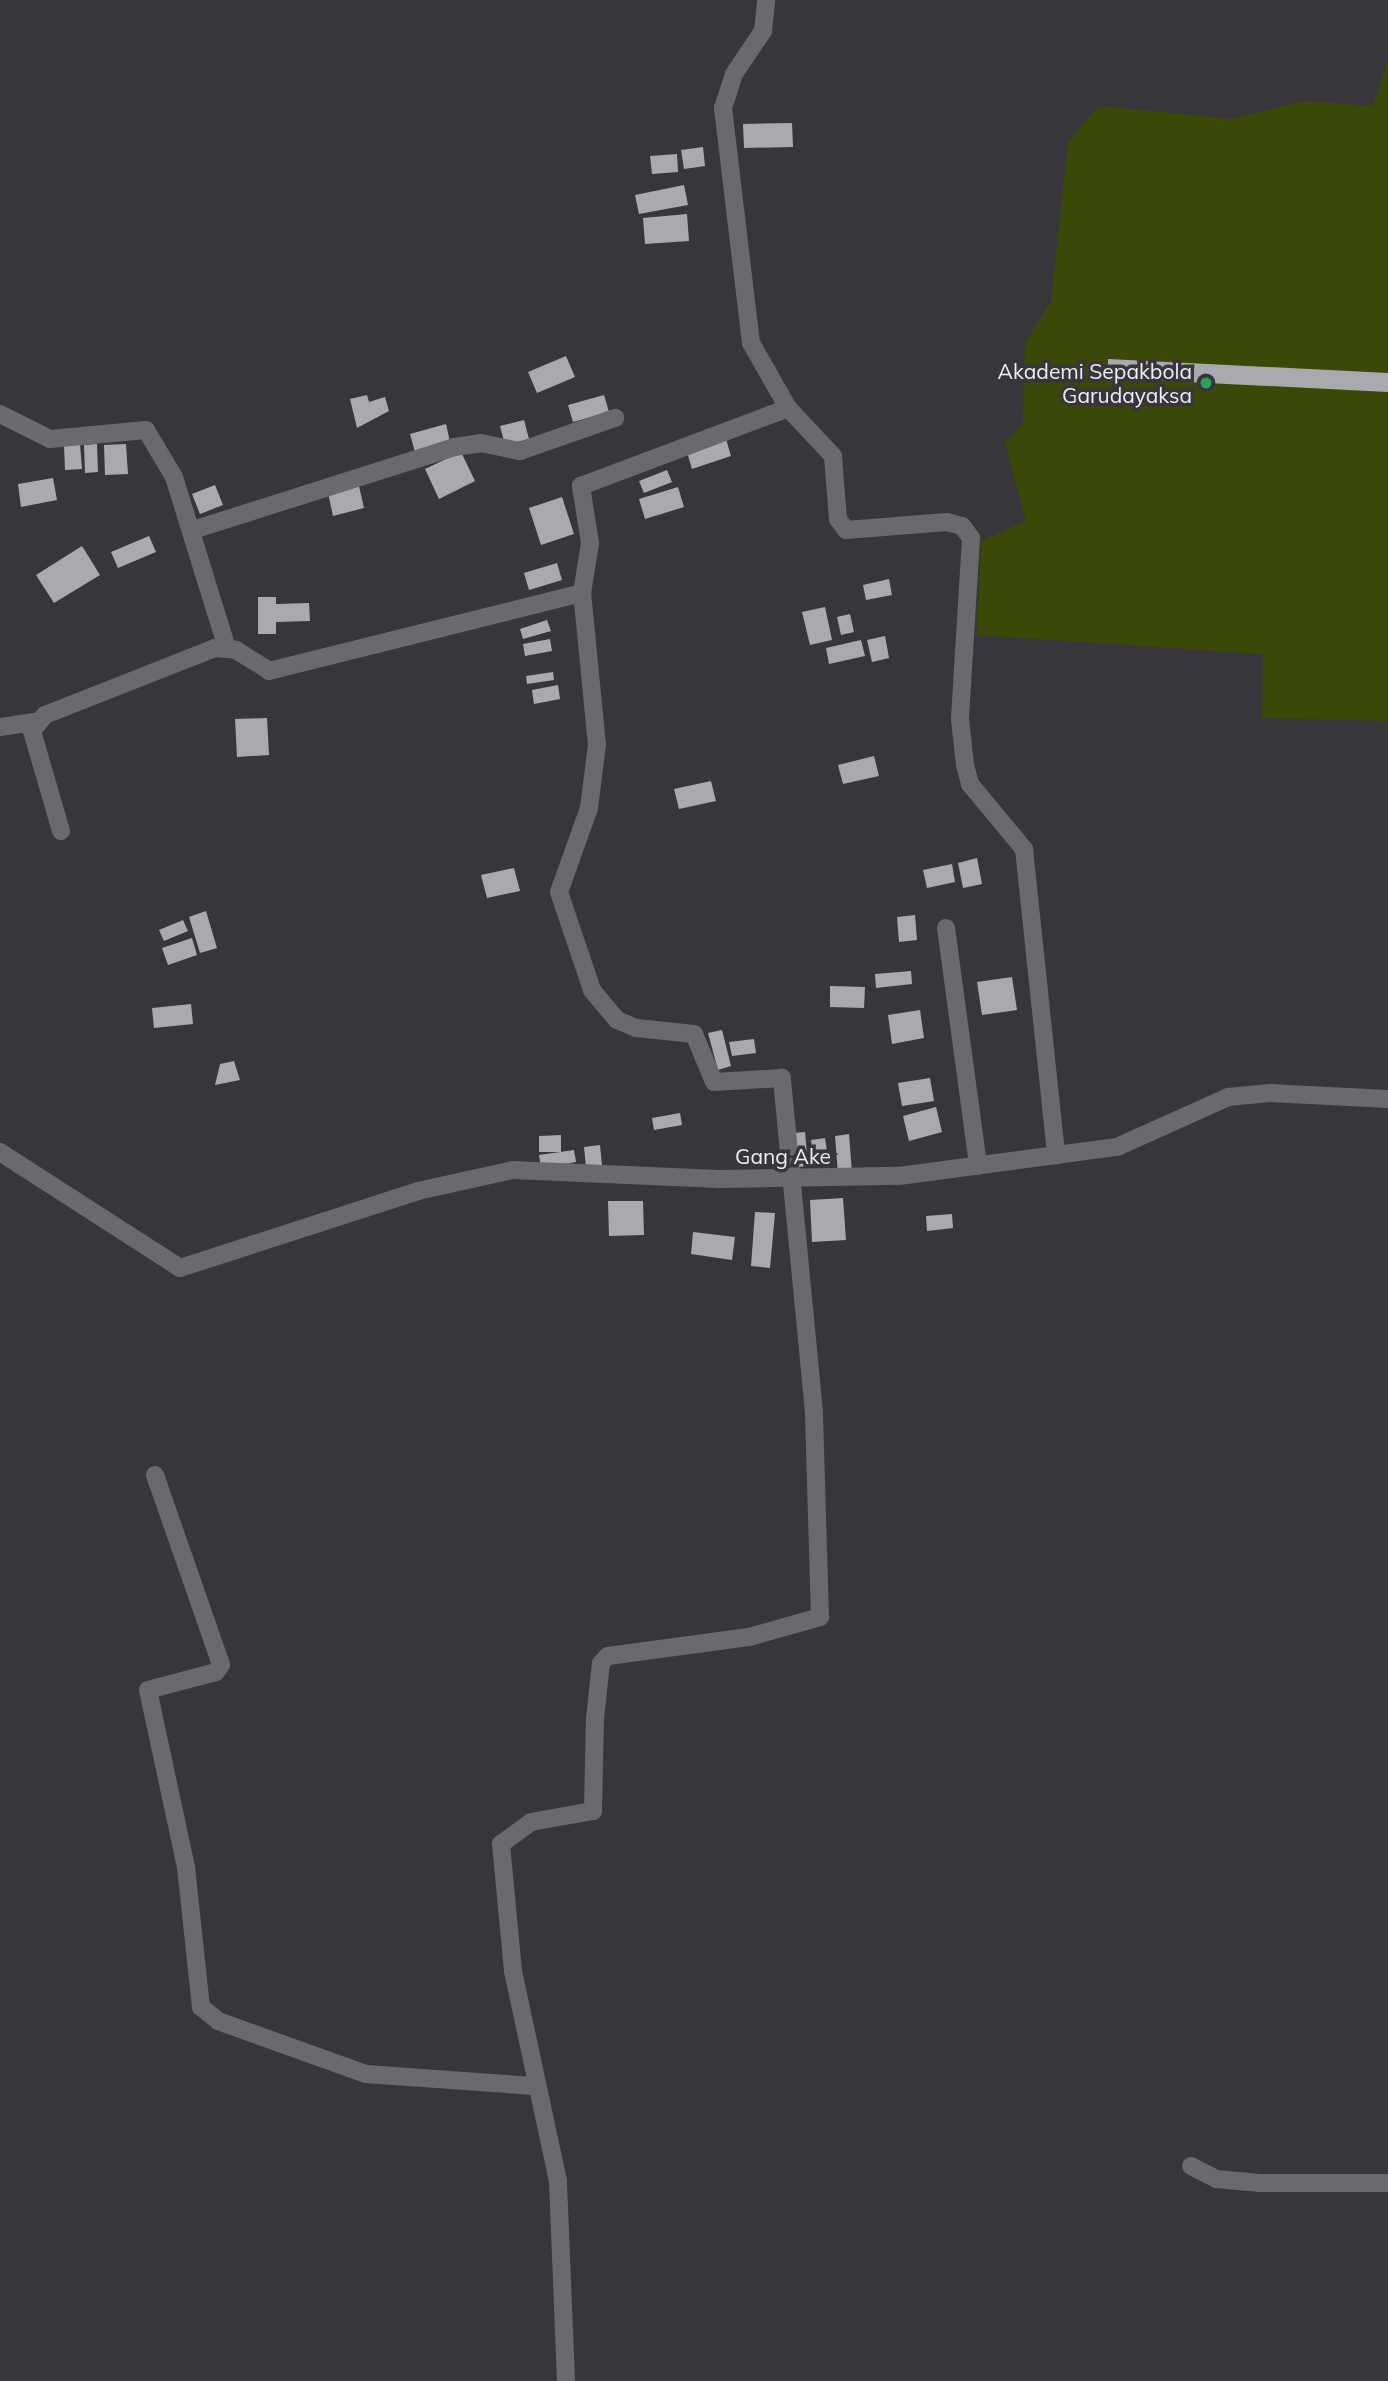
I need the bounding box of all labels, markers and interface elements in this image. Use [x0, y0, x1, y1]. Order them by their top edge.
place label: Akademi Sepakbola Garudayaksa [998, 358, 1192, 408]
marker: Akademi Sepakbola Garudayaksa [1198, 375, 1214, 391]
street label: Gang Ake [735, 1143, 831, 1169]

